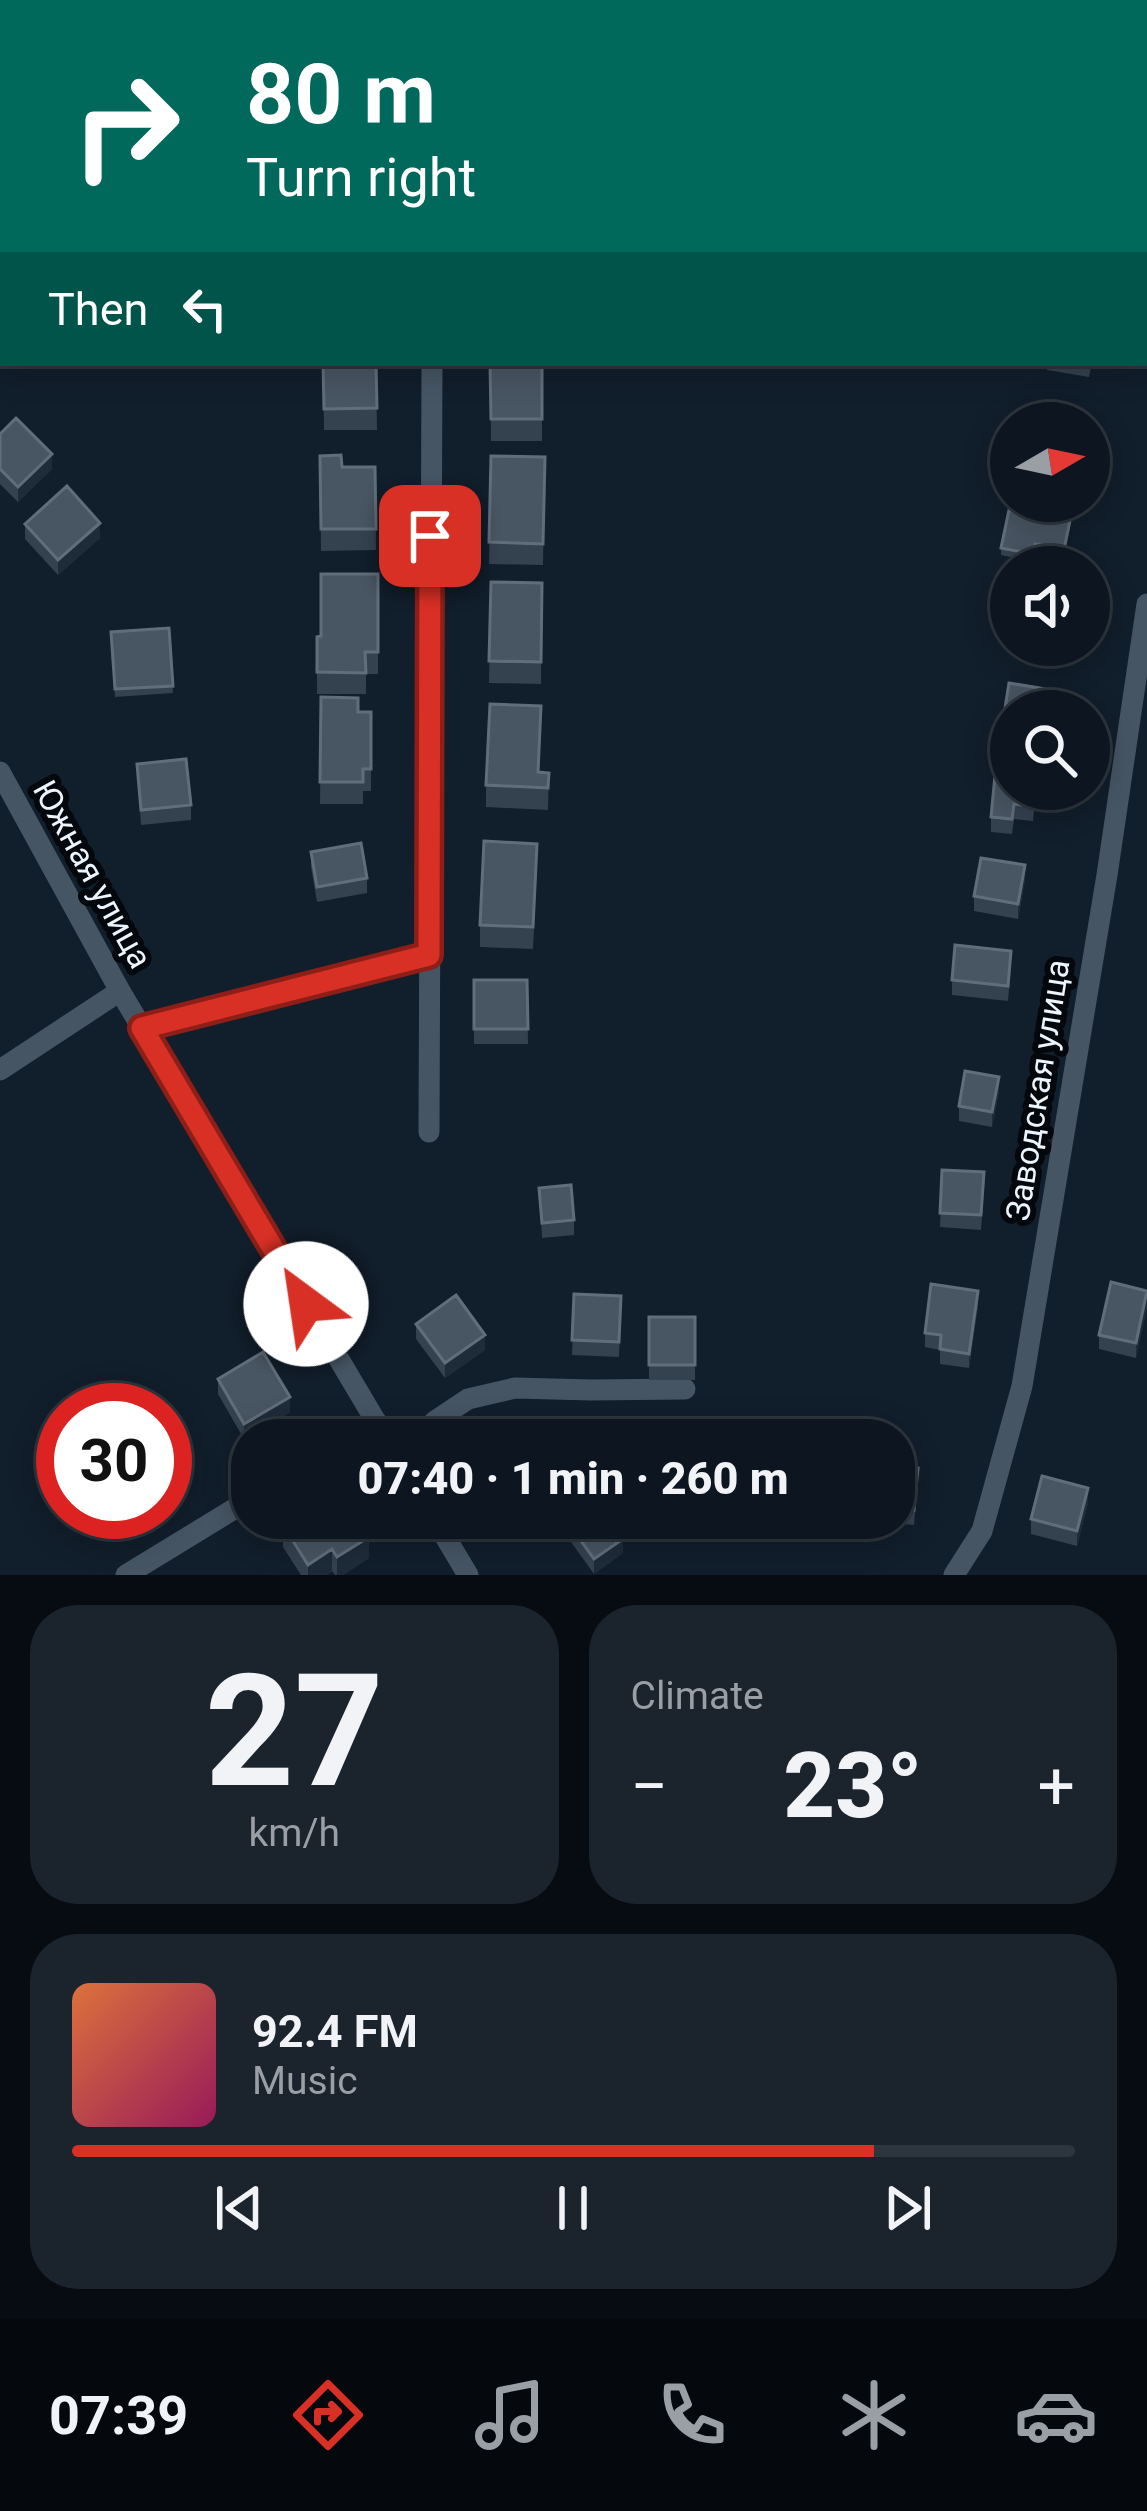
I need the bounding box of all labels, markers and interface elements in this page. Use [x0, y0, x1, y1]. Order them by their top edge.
text: 80 m [246, 45, 436, 144]
icon: right [48, 48, 204, 204]
text: Turn right [246, 146, 476, 209]
icon: left [172, 276, 238, 342]
text: Then [48, 283, 148, 336]
north arrow [990, 402, 1110, 522]
map controls [990, 402, 1110, 810]
pin [379, 485, 481, 587]
icon: arrive [397, 503, 463, 569]
button: sound [990, 546, 1110, 666]
button: search [990, 690, 1110, 810]
street label: Южная улица [25, 774, 160, 975]
street label: Заводская улица [998, 957, 1077, 1223]
position arrow [243, 1241, 369, 1367]
speed limit sign: 30 [36, 1383, 192, 1539]
text: 07:40 · 1 min · 260 m [357, 1452, 789, 1505]
text: 27 [205, 1640, 384, 1823]
text: Climate [631, 1673, 764, 1719]
text: 23° [783, 1734, 923, 1839]
text: − [631, 1748, 668, 1825]
text: + [1038, 1748, 1075, 1825]
text: km/h [248, 1810, 340, 1856]
text: 92.4 FM [252, 2005, 418, 2058]
text: Music [252, 2058, 358, 2104]
icon: previous [206, 2175, 272, 2241]
icon: pause [540, 2175, 606, 2241]
icon: next [875, 2175, 941, 2241]
icon: directions [286, 2373, 370, 2457]
icon: music [468, 2373, 552, 2457]
icon: phone [650, 2373, 734, 2457]
icon: climate [832, 2373, 916, 2457]
icon: car [1014, 2373, 1098, 2457]
text: 07:39 [49, 2384, 188, 2447]

